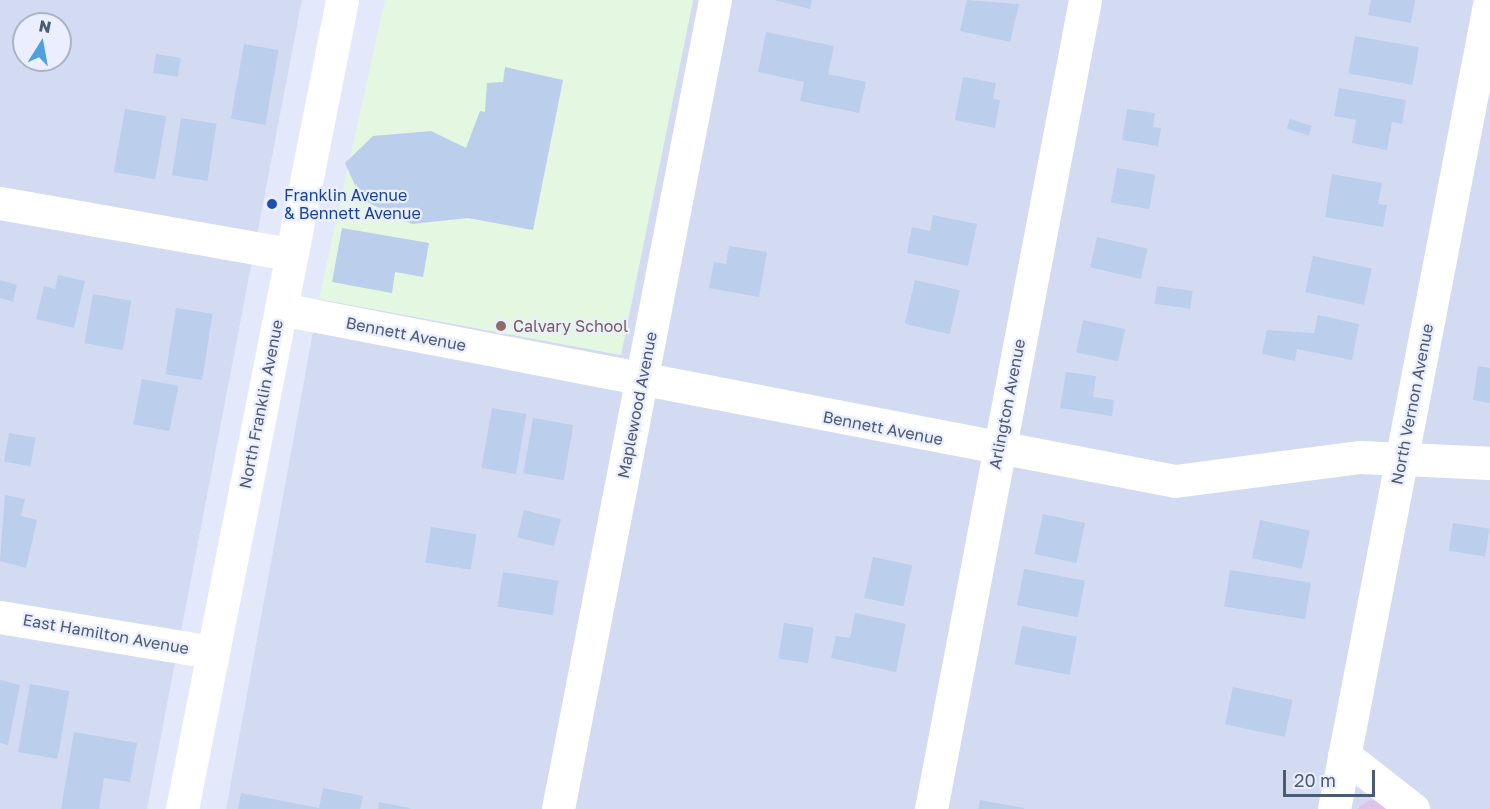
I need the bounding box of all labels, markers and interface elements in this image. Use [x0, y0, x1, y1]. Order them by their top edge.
north arrow [12, 12, 72, 72]
text: N [37, 15, 53, 37]
place label: Franklin Avenue & Bennett Avenue [284, 185, 421, 223]
marker: Franklin Avenue & Bennett Avenue [265, 197, 279, 211]
street label: Bennett Avenue [344, 313, 468, 355]
place label: Calvary School [513, 316, 628, 336]
street label: North Franklin Avenue [235, 318, 287, 490]
marker: Calvary School [494, 319, 508, 333]
street label: North Vernon Avenue [1387, 322, 1437, 486]
street label: Maplewood Avenue [613, 330, 661, 480]
street label: Arlington Avenue [985, 337, 1029, 471]
street label: Bennett Avenue [821, 407, 945, 449]
street label: East Hamilton Avenue [21, 610, 191, 658]
scale bar [1286, 758, 1378, 796]
text: 20 m [1294, 769, 1336, 791]

